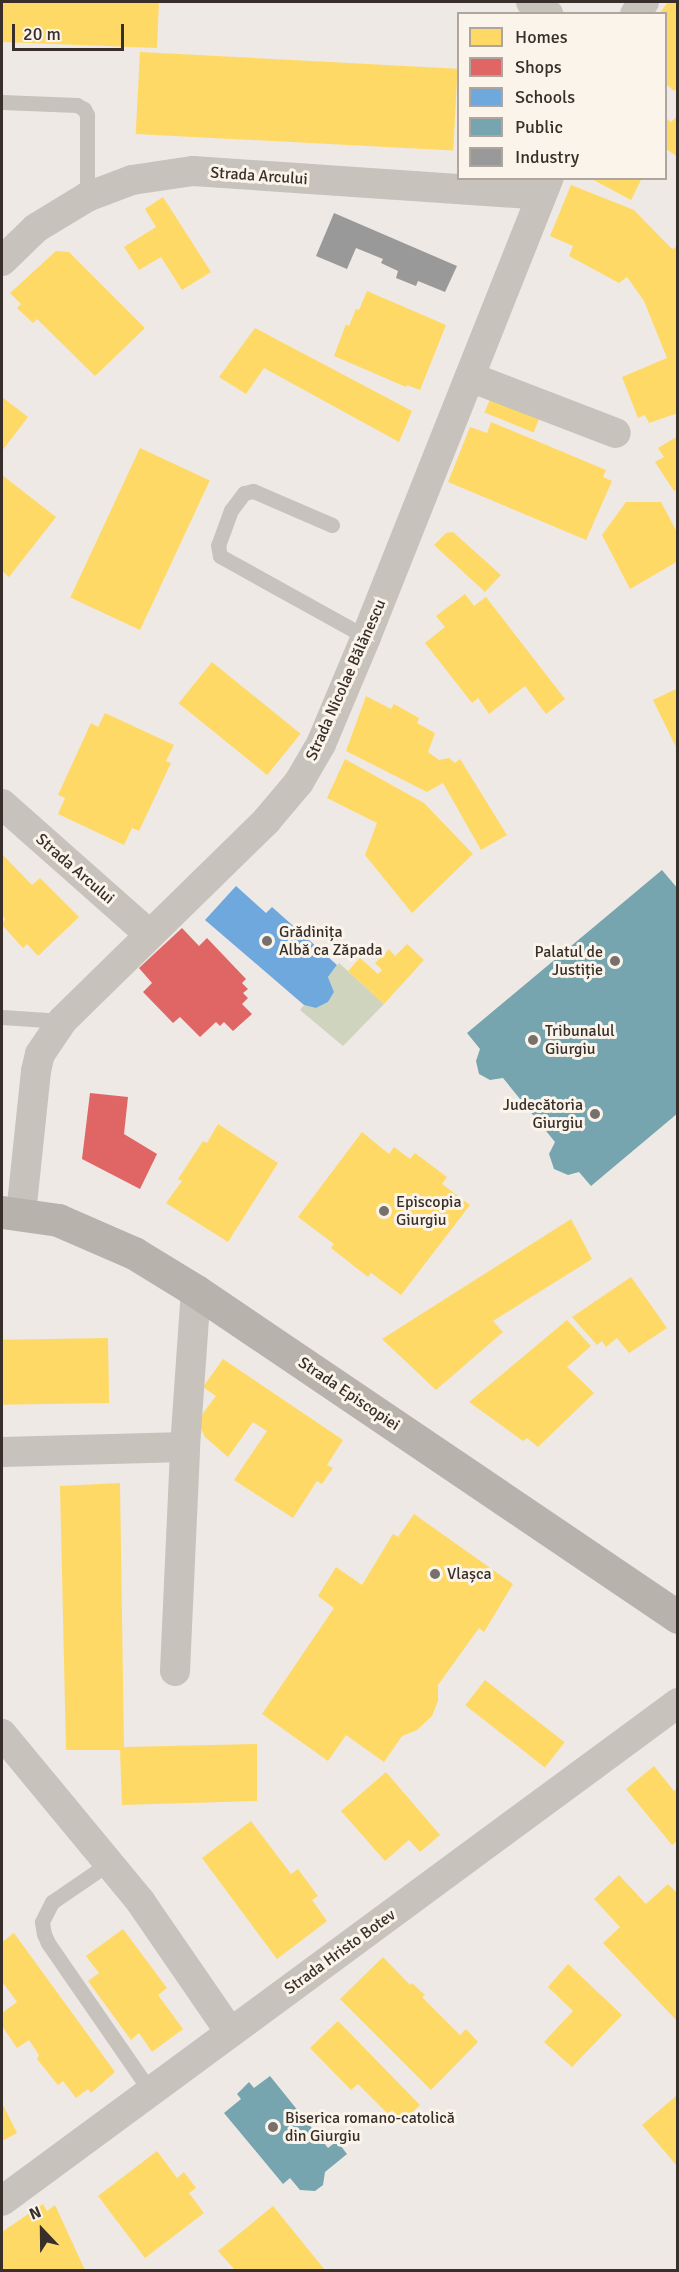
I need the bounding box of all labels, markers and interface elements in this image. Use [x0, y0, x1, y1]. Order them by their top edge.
scale bar [15, 12, 128, 50]
legend [457, 12, 667, 180]
text: 20 m [23, 23, 61, 45]
text: Homes [515, 26, 568, 48]
text: Shops [515, 56, 562, 78]
text: Schools [515, 86, 575, 108]
text: Public [515, 116, 563, 138]
text: Industry [515, 146, 579, 168]
street label: Strada Arcului [210, 163, 308, 189]
street label: Strada Nicolae Bălănescu [302, 596, 390, 764]
street label: Strada Arcului [32, 830, 118, 908]
place label: Grădinița Albă ca Zăpada [279, 922, 383, 960]
marker: Grădinița Albă ca Zăpada [260, 934, 274, 948]
place label: Palatul de Justiție [534, 942, 603, 980]
marker: Palatul de Justiție [608, 954, 622, 968]
place label: Tribunalul Giurgiu [545, 1021, 615, 1059]
marker: Tribunalul Giurgiu [526, 1033, 540, 1047]
place label: Judecătoria Giurgiu [503, 1095, 583, 1133]
marker: Judecătoria Giurgiu [588, 1107, 602, 1121]
place label: Episcopia Giurgiu [396, 1192, 462, 1230]
marker: Episcopia Giurgiu [377, 1204, 391, 1218]
street label: Strada Episcopiei [295, 1353, 403, 1435]
place label: Vlașca [447, 1564, 492, 1584]
marker: Vlașca [428, 1567, 442, 1581]
street label: Strada Hristo Botev [281, 1905, 399, 1999]
place label: Biserica romano-catolică din Giurgiu [285, 2108, 455, 2146]
marker: Biserica romano-catolică din Giurgiu [266, 2120, 280, 2134]
north arrow [12, 2200, 72, 2260]
text: N [26, 2202, 44, 2225]

